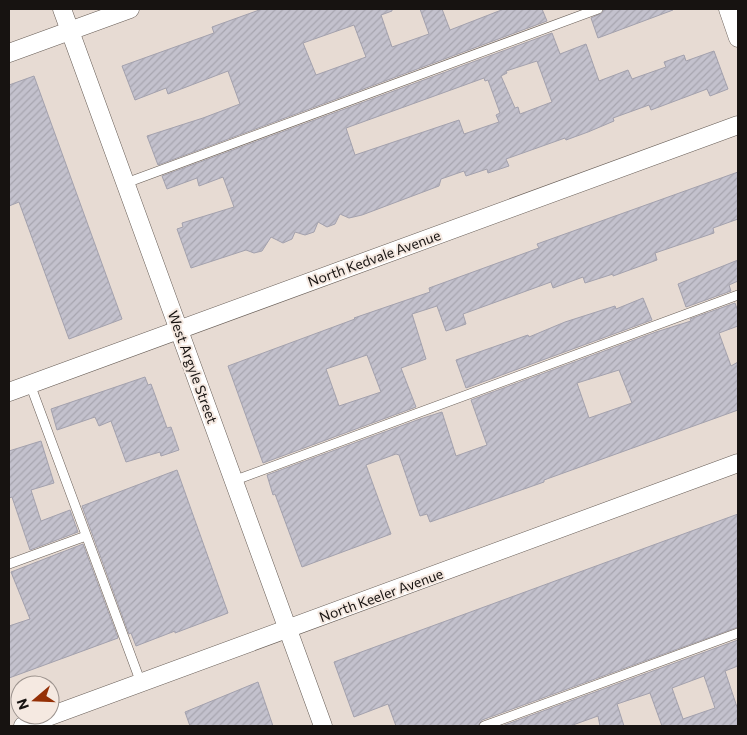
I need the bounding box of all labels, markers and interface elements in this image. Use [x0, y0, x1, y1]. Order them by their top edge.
street label: North Kedvale Avenue [305, 226, 443, 290]
street label: West Argyle Street [165, 308, 221, 426]
street label: North Keeler Avenue [317, 565, 445, 625]
north arrow [10, 675, 60, 725]
text: N [12, 697, 32, 712]

